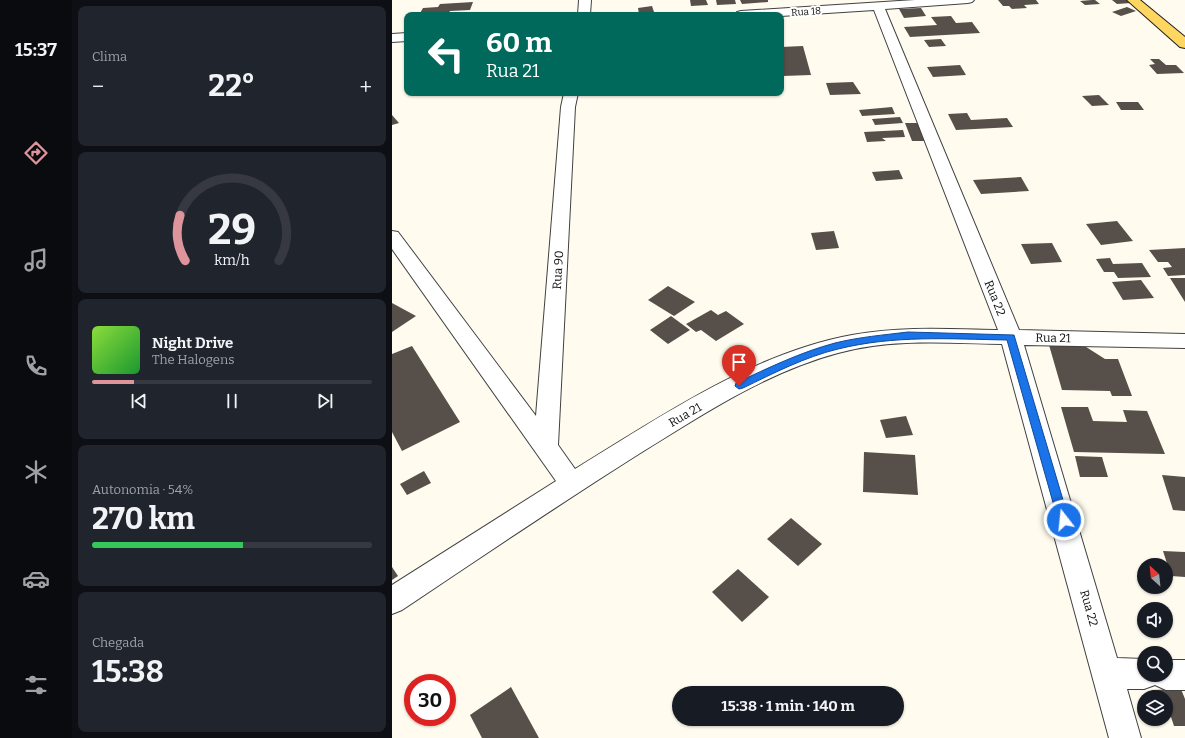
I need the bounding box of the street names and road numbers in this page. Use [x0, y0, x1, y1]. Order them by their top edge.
street label: Rua 18 [791, 5, 822, 19]
street label: Rua 90 [550, 250, 566, 290]
street label: Rua 22 [982, 278, 1008, 318]
street label: Rua 21 [1035, 331, 1071, 345]
street label: Rua 21 [666, 400, 704, 430]
street label: Rua 22 [1077, 588, 1101, 628]

